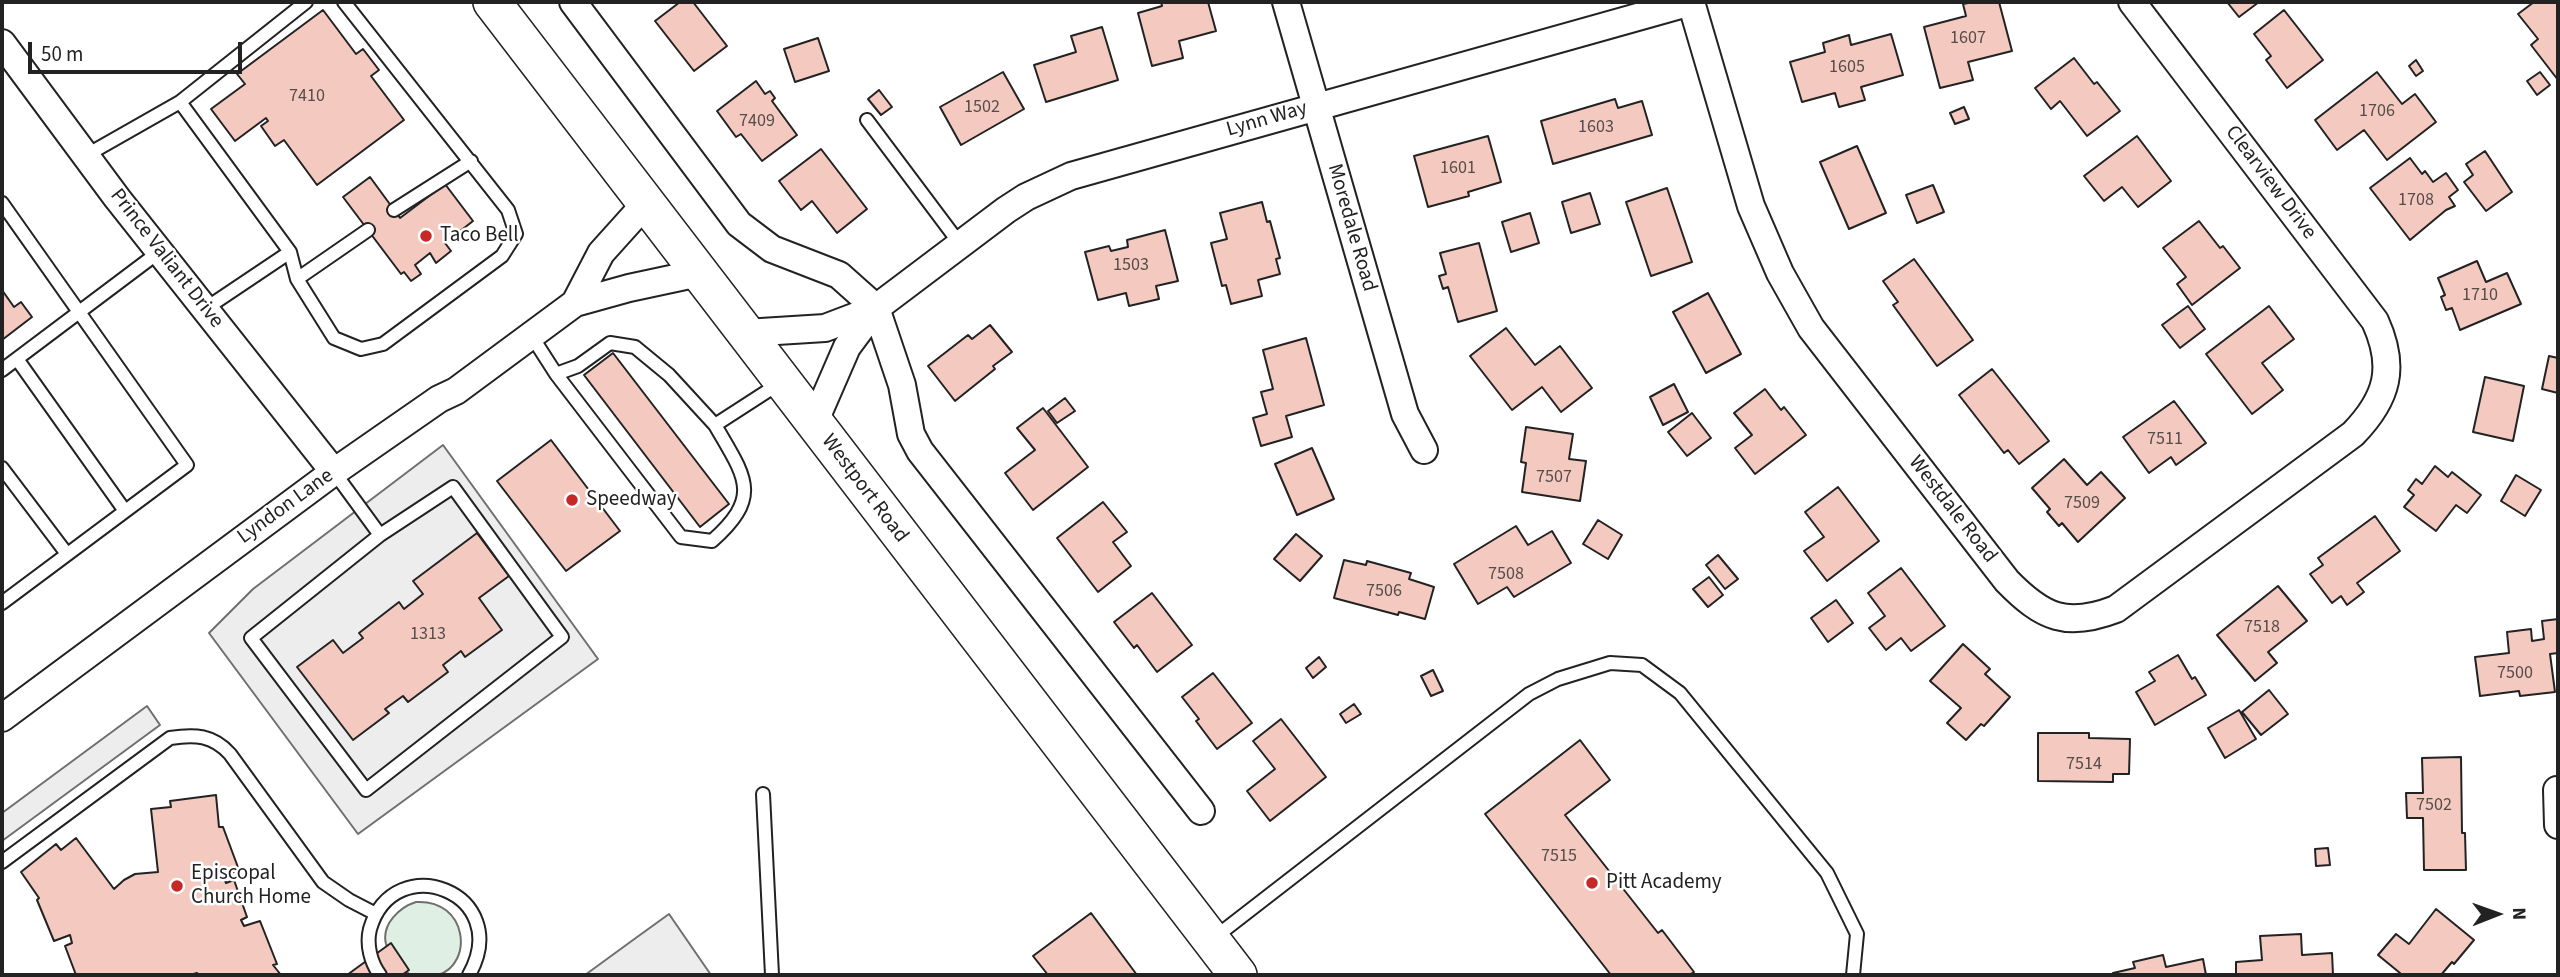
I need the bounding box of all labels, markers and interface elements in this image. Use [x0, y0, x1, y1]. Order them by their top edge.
scale bar [32, 28, 245, 72]
house number: 1607 [1950, 28, 1986, 50]
text: 50 m [41, 39, 83, 69]
house number: 1605 [1829, 57, 1865, 79]
house number: 7410 [289, 86, 325, 108]
street label: Lynn Way [1224, 96, 1310, 144]
house number: 1502 [964, 97, 1000, 119]
house number: 1706 [2359, 101, 2395, 123]
house number: 7409 [739, 111, 775, 133]
house number: 1603 [1578, 117, 1614, 139]
street label: Clearview Drive [2219, 121, 2321, 245]
house number: 1601 [1440, 158, 1476, 180]
street label: Moredale Road [1321, 161, 1381, 295]
street label: Prince Valiant Drive [104, 184, 228, 334]
house number: 1708 [2398, 190, 2434, 212]
place label: Taco Bell [440, 223, 519, 249]
marker: Taco Bell [418, 228, 434, 244]
house number: 1503 [1113, 255, 1149, 277]
house number: 1710 [2462, 285, 2498, 307]
house number: 7511 [2147, 429, 2183, 451]
street label: Westport Road [815, 430, 913, 548]
street label: Westdale Road [1902, 451, 2002, 569]
street label: Lyndon Lane [233, 464, 339, 550]
house number: 7507 [1536, 467, 1572, 489]
place label: Speedway [586, 487, 677, 513]
marker: Speedway [564, 492, 580, 508]
house number: 7509 [2064, 493, 2100, 515]
house number: 7508 [1488, 564, 1524, 586]
house number: 7506 [1366, 581, 1402, 603]
house number: 7518 [2244, 617, 2280, 639]
house number: 1313 [410, 624, 446, 646]
house number: 7500 [2497, 663, 2533, 685]
house number: 7514 [2066, 754, 2102, 776]
house number: 7502 [2416, 795, 2452, 817]
house number: 7515 [1541, 846, 1577, 868]
place label: Episcopal Church Home [191, 861, 311, 911]
place label: Pitt Academy [1606, 870, 1722, 896]
marker: Pitt Academy [1584, 875, 1600, 891]
marker: Episcopal Church Home [169, 878, 185, 894]
north arrow [2462, 879, 2532, 949]
text: N [2505, 907, 2532, 920]

